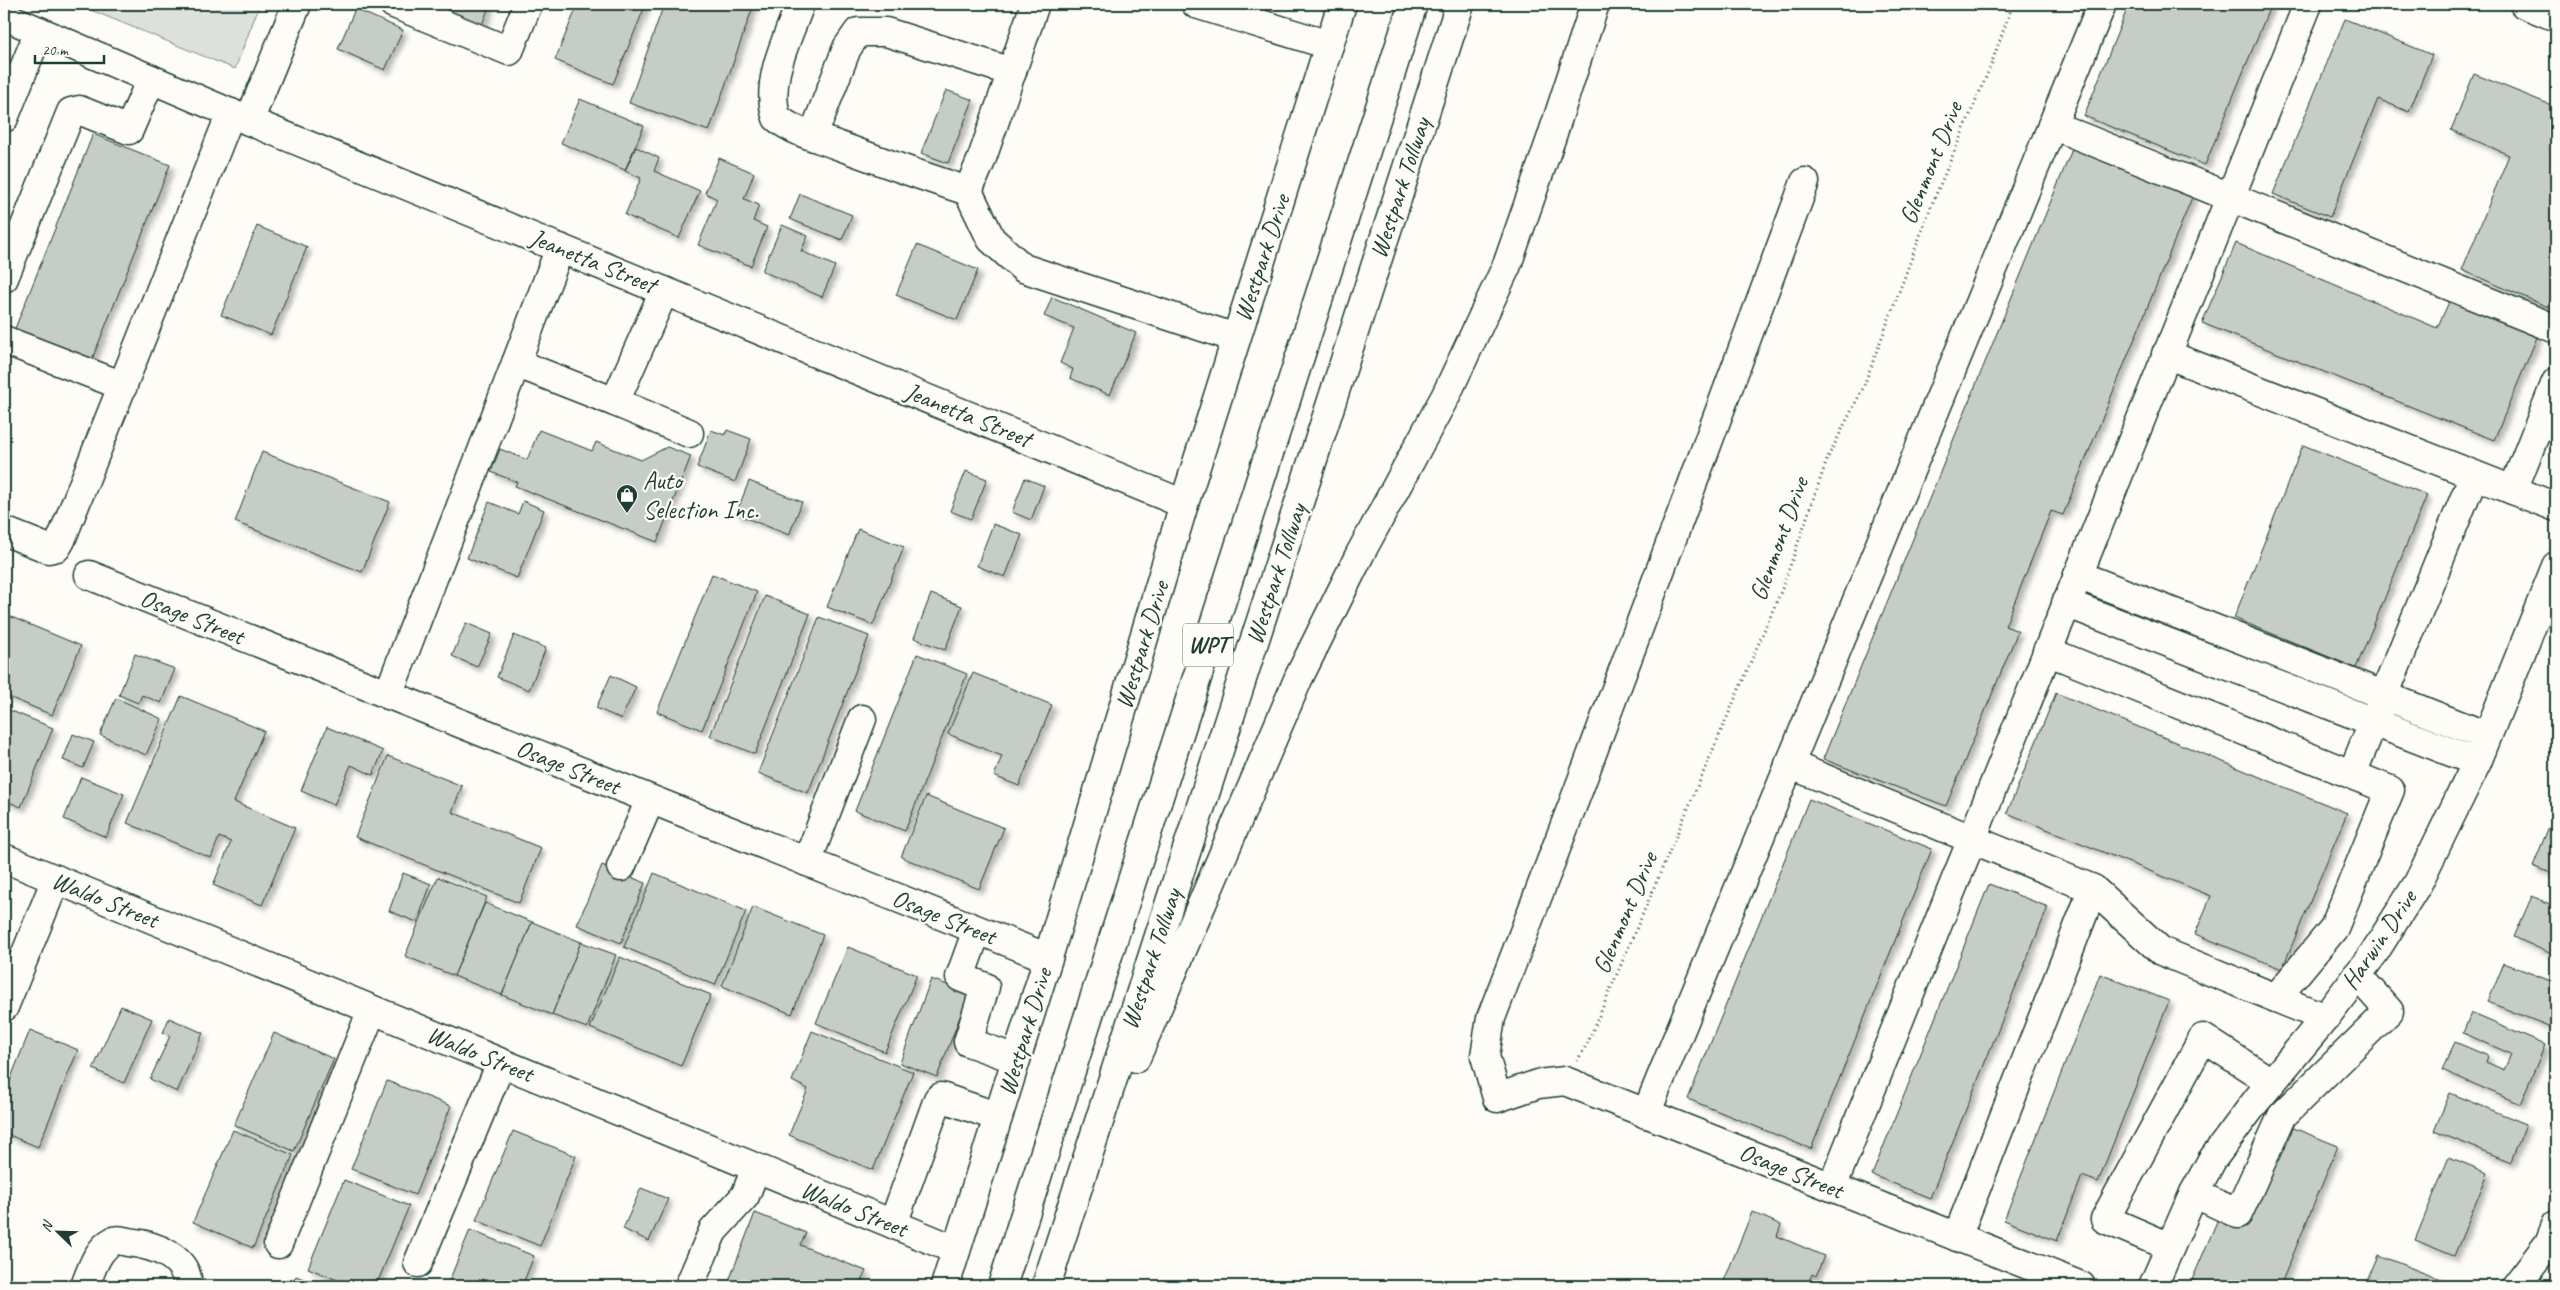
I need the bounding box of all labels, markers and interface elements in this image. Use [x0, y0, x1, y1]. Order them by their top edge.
scale bar [35, 32, 104, 64]
text: 20 m [42, 41, 69, 60]
street label: Glenmont Drive [1892, 95, 1971, 229]
street label: Westpark Tollway [1362, 111, 1439, 262]
street label: Westpark Drive [1226, 189, 1298, 325]
street label: Jeanetta Street [524, 221, 664, 302]
street label: Jeanetta Street [899, 375, 1039, 456]
place label: Auto Selection Inc. [643, 465, 759, 526]
street label: Glenmont Drive [1742, 471, 1817, 605]
shop icon: Auto Selection Inc. [615, 483, 639, 514]
street label: Westpark Tollway [1238, 497, 1315, 648]
street label: Westpark Drive [1107, 576, 1177, 712]
street label: Osage Street [135, 582, 251, 653]
road number: WPT [1183, 624, 1233, 666]
street label: Osage Street [511, 732, 627, 803]
street label: Glenmont Drive [1585, 846, 1666, 979]
street label: Waldo Street [47, 864, 165, 937]
street label: Osage Street [887, 882, 1003, 953]
street label: Westpark Tollway [1113, 882, 1190, 1033]
street label: Harwin Drive [2334, 882, 2425, 996]
street label: Westpark Drive [990, 963, 1060, 1099]
street label: Waldo Street [422, 1018, 540, 1091]
street label: Osage Street [1734, 1136, 1850, 1207]
street label: Waldo Street [796, 1173, 914, 1246]
north arrow [32, 1208, 82, 1258]
text: N [37, 1218, 57, 1234]

